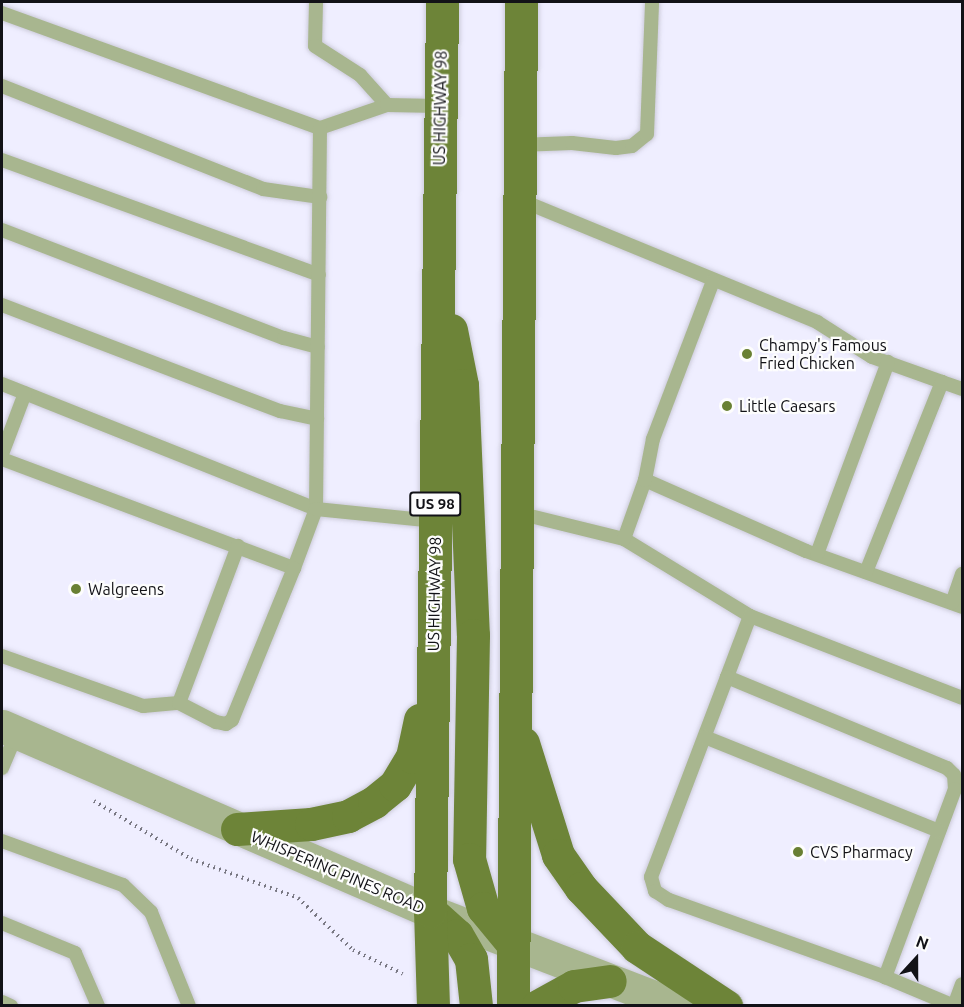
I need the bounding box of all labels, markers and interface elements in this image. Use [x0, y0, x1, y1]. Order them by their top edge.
street label: US HIGHWAY 98 [429, 50, 451, 166]
place label: Champy's Famous Fried Chicken [759, 335, 887, 373]
marker: Champy's Famous Fried Chicken [740, 347, 754, 361]
place label: Little Caesars [739, 396, 835, 416]
marker: Little Caesars [720, 399, 734, 413]
road number: US 98 [408, 492, 462, 516]
street label: US HIGHWAY 98 [423, 536, 445, 652]
place label: Walgreens [88, 579, 164, 599]
marker: Walgreens [69, 582, 83, 596]
street label: WHISPERING PINES ROAD [248, 827, 428, 917]
place label: CVS Pharmacy [810, 842, 913, 862]
marker: CVS Pharmacy [791, 845, 805, 859]
north arrow [886, 929, 946, 989]
text: N [914, 932, 931, 953]

